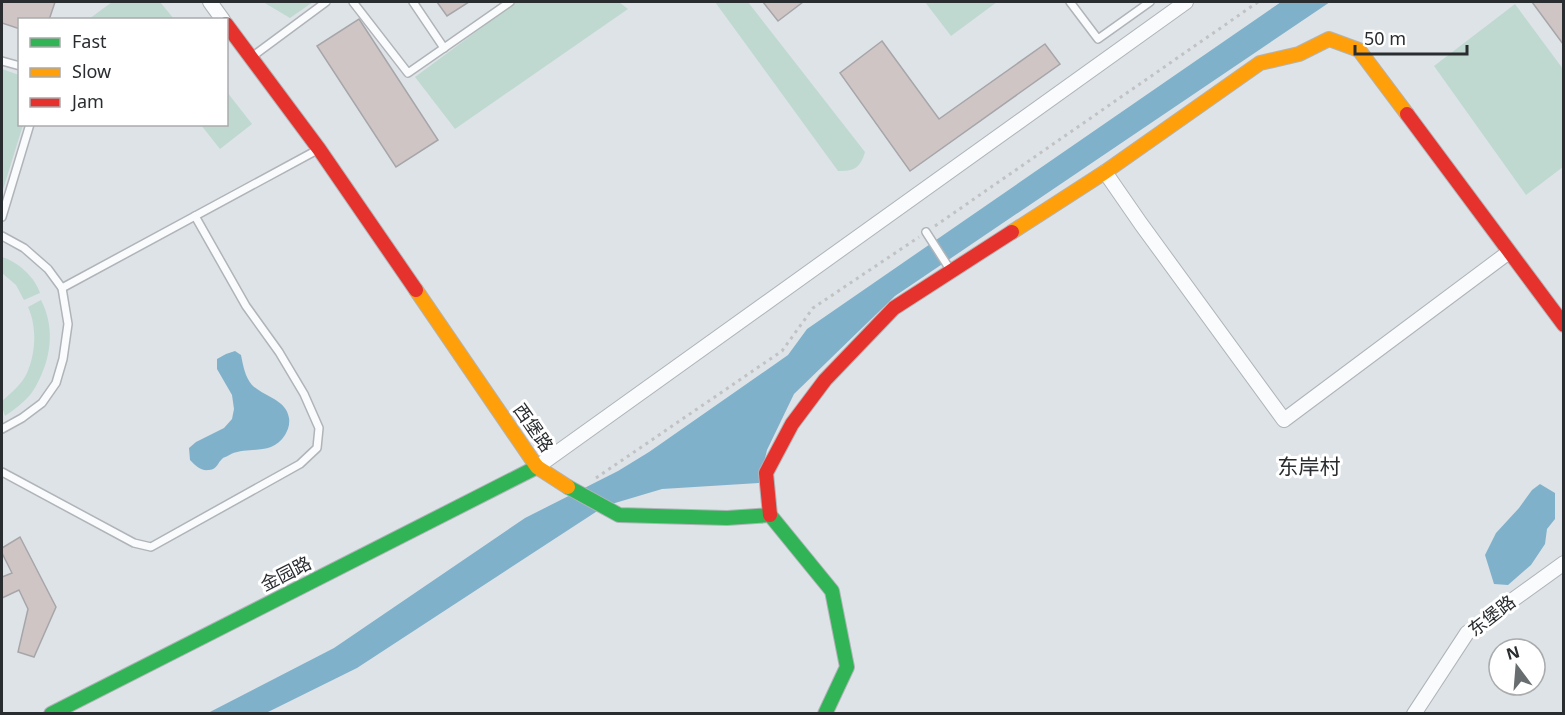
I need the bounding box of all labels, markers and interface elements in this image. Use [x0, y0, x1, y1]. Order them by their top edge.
legend [18, 18, 228, 126]
scale bar [1355, 18, 1468, 56]
text: 50 m [1364, 26, 1406, 50]
text: Fast [72, 29, 107, 53]
text: Slow [72, 59, 111, 83]
text: Jam [70, 89, 104, 113]
street label: 西堡路 [509, 398, 559, 456]
district label: 东岸村 [1278, 452, 1341, 480]
street label: 金园路 [256, 550, 315, 596]
street label: 东堡路 [1463, 589, 1520, 641]
north arrow [1487, 637, 1547, 697]
text: N [1504, 640, 1522, 665]

